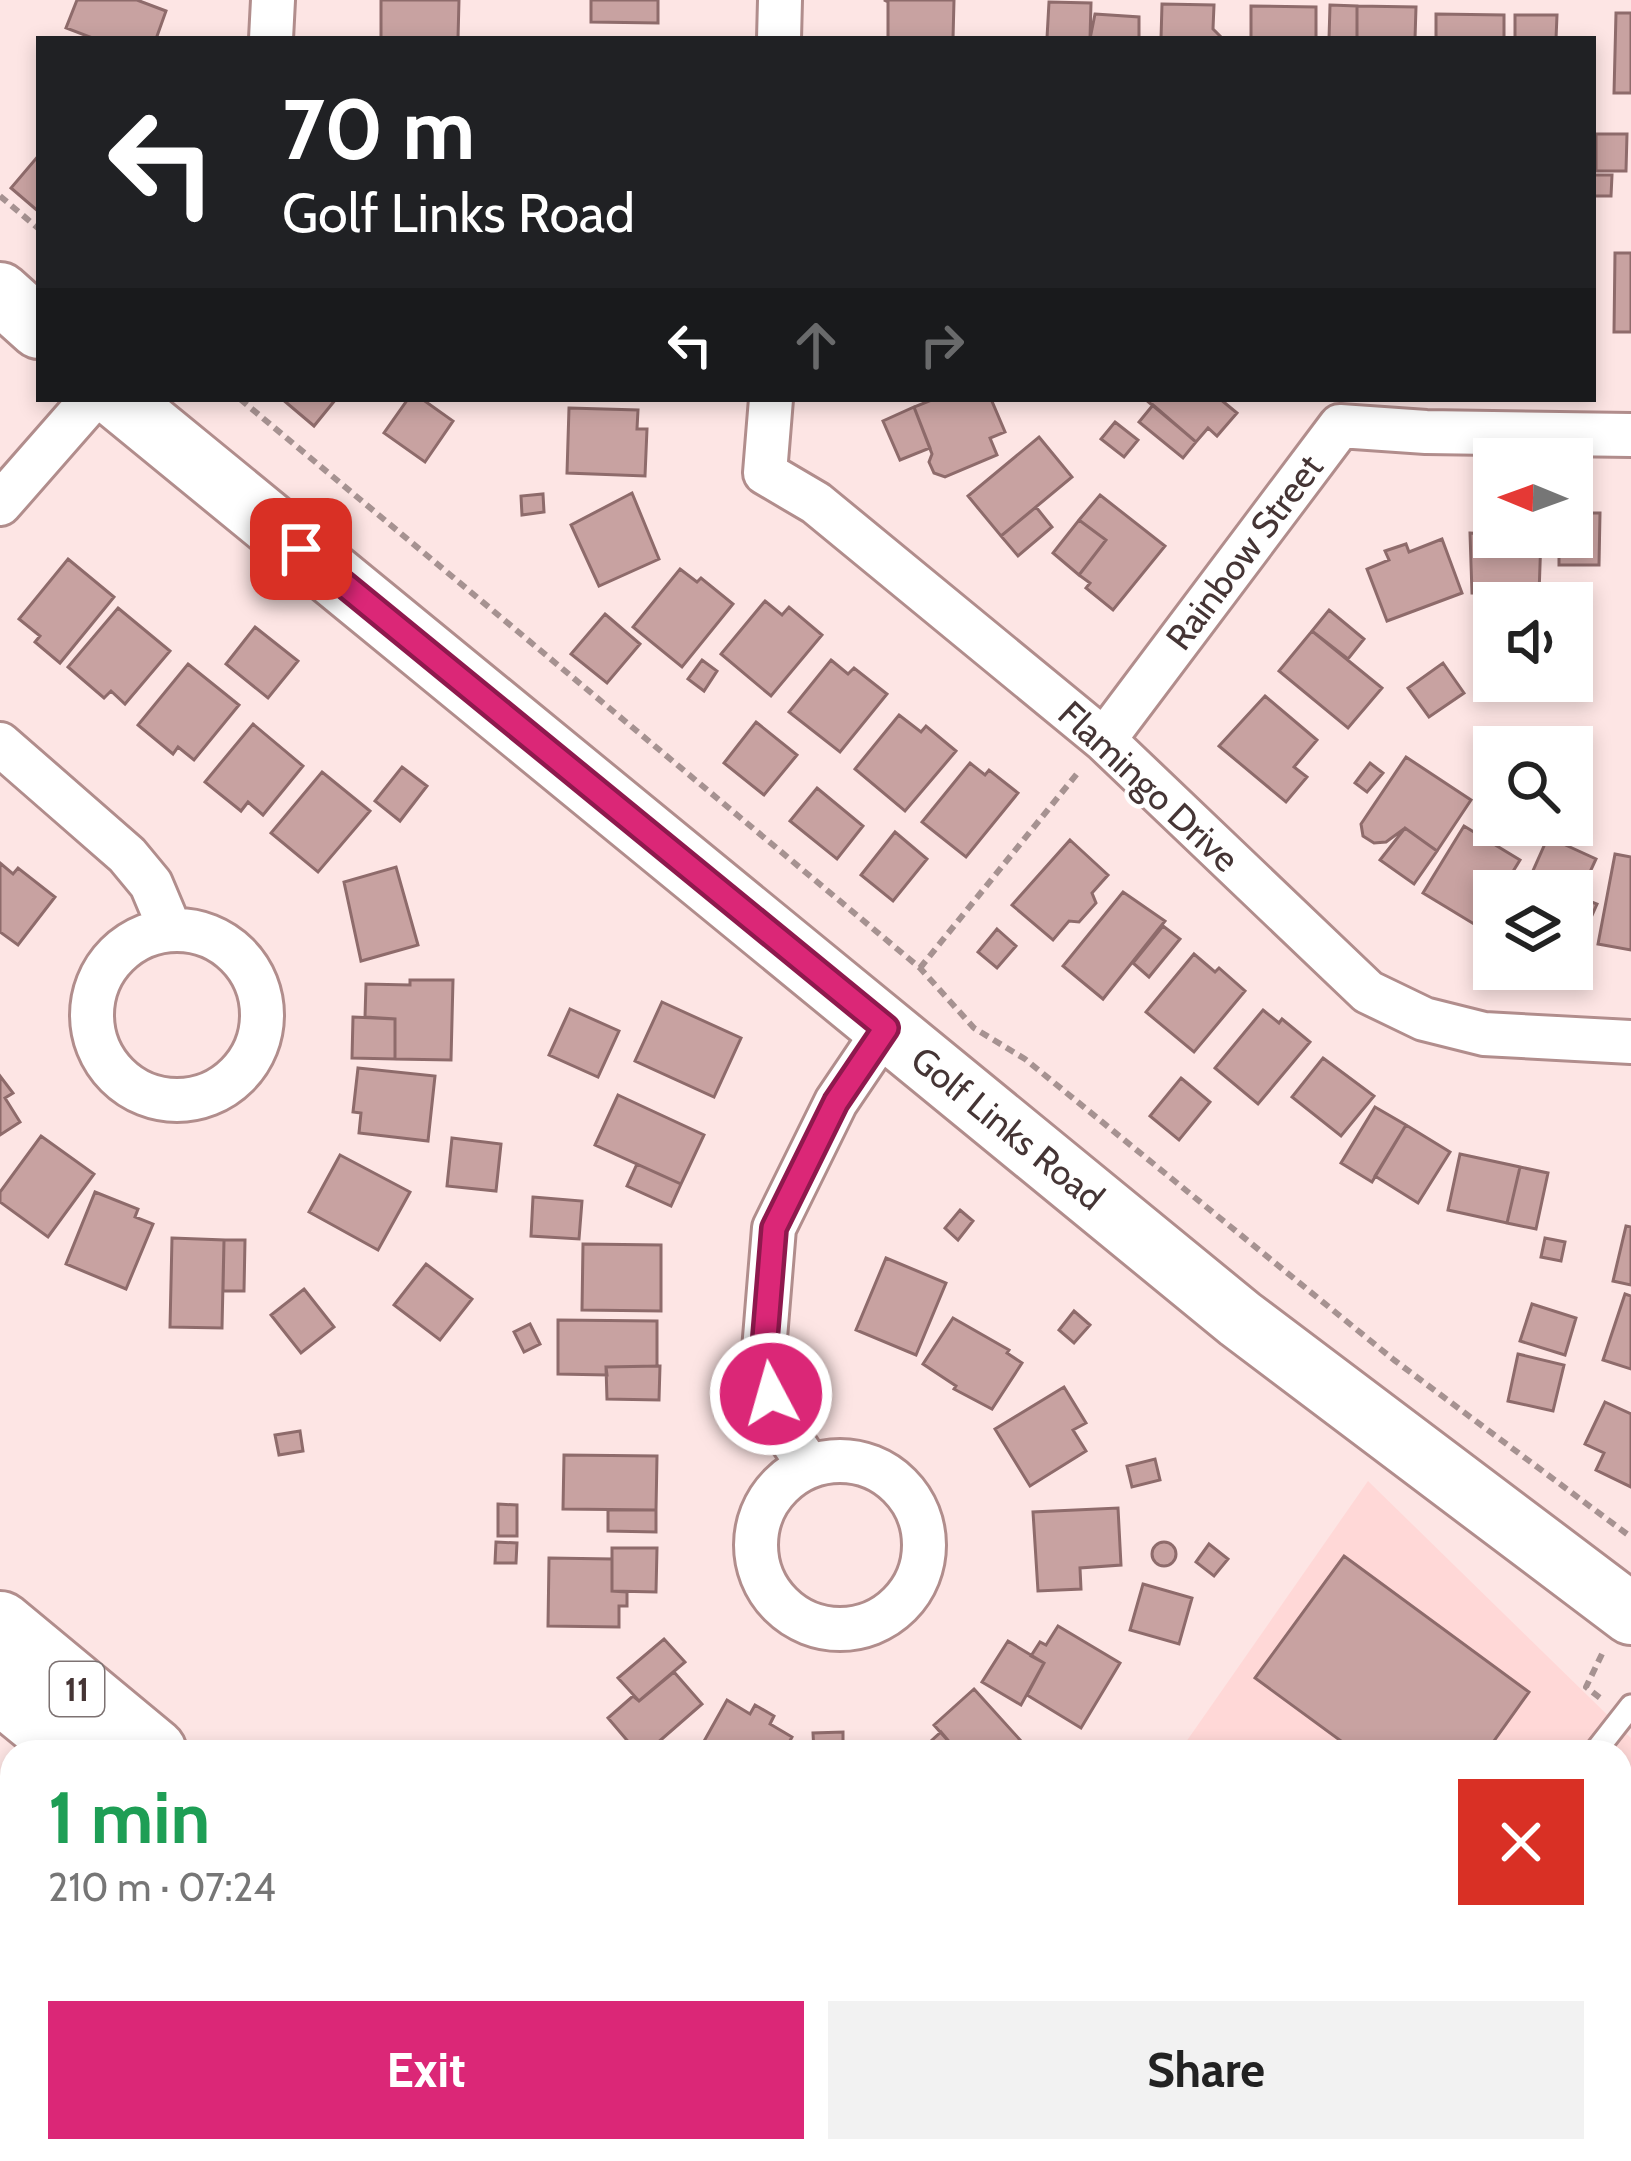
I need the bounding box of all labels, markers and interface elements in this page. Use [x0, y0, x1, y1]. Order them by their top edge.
text: 70 m [282, 78, 475, 180]
icon: left [84, 84, 240, 240]
text: Golf Links Road [282, 180, 635, 246]
icon: left [657, 312, 723, 378]
icon: ahead [783, 312, 849, 378]
icon: right [909, 312, 975, 378]
north arrow [1473, 438, 1593, 558]
map controls [1473, 438, 1593, 990]
street label: Rainbow Street [1156, 446, 1332, 658]
pin [250, 498, 352, 600]
icon: arrive [268, 516, 334, 582]
button: sound [1473, 582, 1593, 702]
street label: Flamingo Drive [1050, 691, 1248, 881]
button: search [1473, 726, 1593, 846]
button: layers [1473, 870, 1593, 990]
street label: Golf Links Road [903, 1037, 1113, 1219]
position arrow [708, 1331, 834, 1457]
road number: 11 [50, 1662, 104, 1716]
text: 1 min [48, 1774, 210, 1861]
button: close [1458, 1779, 1584, 1905]
text: 210 m · 07:24 [48, 1863, 276, 1911]
button: Exit [48, 2001, 804, 2139]
button: Share [828, 2001, 1584, 2139]

